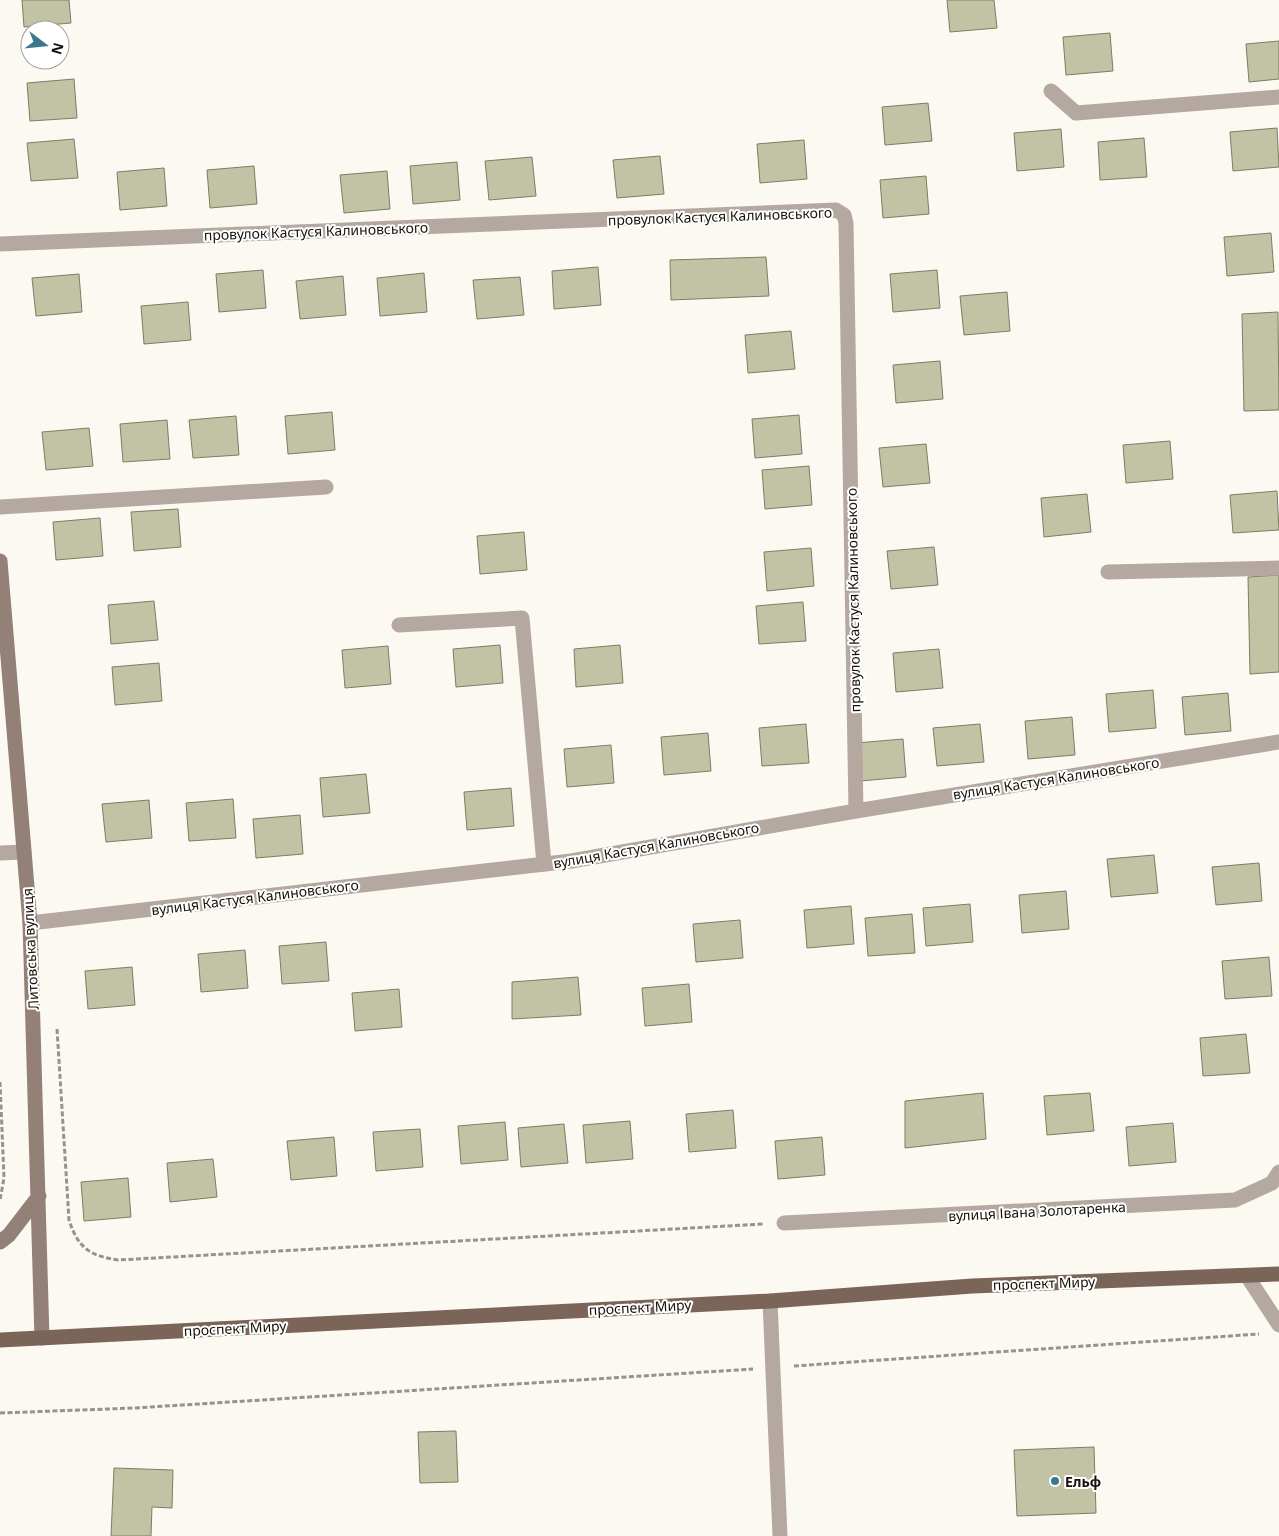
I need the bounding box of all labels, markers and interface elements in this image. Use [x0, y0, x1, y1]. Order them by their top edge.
north arrow [20, 20, 70, 70]
text: N [47, 41, 69, 57]
street label: провулок Кастуся Калиновського [607, 203, 833, 229]
street label: провулок Кастуся Калиновського [203, 218, 429, 244]
street label: провулок Кастуся Калиновського [842, 488, 864, 712]
street label: вулиця Кастуся Калиновського [951, 752, 1161, 804]
street label: вулиця Кастуся Калиновського [552, 818, 760, 872]
street label: вулиця Кастуся Калиновського [150, 875, 360, 919]
street label: Литовська вулиця [17, 888, 43, 1010]
street label: вулиця Івана Золотаренка [948, 1197, 1126, 1225]
street label: проспект Миру [992, 1272, 1096, 1294]
street label: проспект Миру [588, 1295, 693, 1319]
street label: проспект Миру [183, 1316, 288, 1340]
place label: Ельф [1065, 1472, 1101, 1491]
marker: Ельф [1049, 1475, 1061, 1487]

